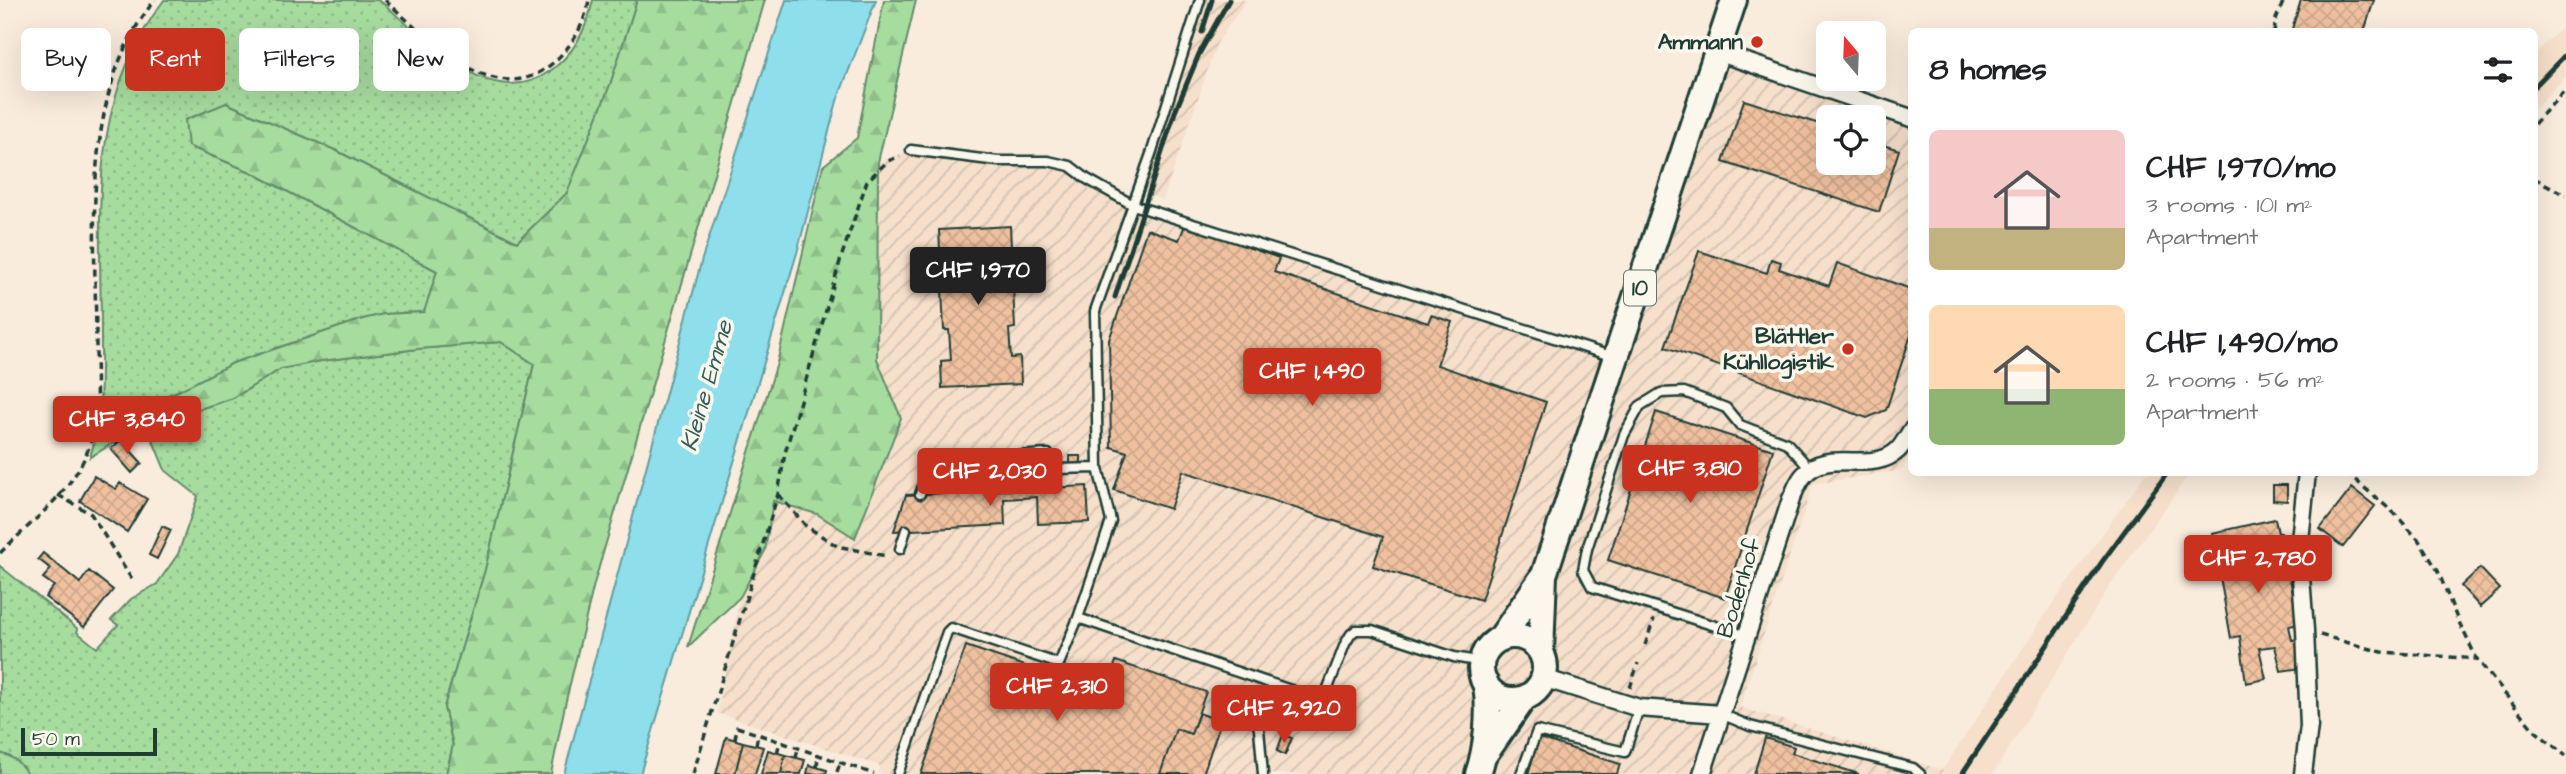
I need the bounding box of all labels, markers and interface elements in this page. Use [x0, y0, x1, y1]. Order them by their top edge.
north arrow [1816, 21, 1886, 91]
map controls [1816, 21, 1886, 175]
place label: Ammann [1658, 26, 1743, 58]
chip: Buy [21, 28, 111, 91]
chip: Rent [125, 28, 225, 91]
chip: Filters [239, 28, 359, 91]
chip: New [373, 28, 469, 91]
marker: Ammann [1749, 34, 1765, 50]
text: 8 homes [1929, 49, 2047, 91]
icon: filters [2479, 51, 2517, 89]
button: locate [1816, 105, 1886, 175]
text: CHF 1,970/mo [2146, 147, 2336, 189]
icon: home [1985, 158, 2069, 242]
text: 3 rooms · 101 m² [2146, 189, 2313, 221]
text: Apartment [2146, 221, 2258, 253]
pin: CHF 1,970 [898, 247, 1058, 307]
text: CHF 1,970 [926, 254, 1030, 286]
road number: 10 [1624, 270, 1656, 306]
water label: Kleine Emme [672, 316, 742, 455]
place label: Blättler Kühllogistik [1723, 320, 1835, 379]
text: CHF 1,490/mo [2146, 322, 2338, 364]
icon: home [1985, 333, 2069, 417]
marker: Blättler Kühllogistik [1840, 341, 1856, 357]
pin: CHF 1,490 [1232, 348, 1392, 408]
text: CHF 1,490 [1259, 355, 1365, 387]
text: 2 rooms · 56 m² [2146, 364, 2324, 396]
pin: CHF 3,840 [47, 396, 207, 456]
text: Apartment [2146, 396, 2258, 428]
text: CHF 3,840 [69, 403, 185, 435]
pin: CHF 3,810 [1610, 446, 1770, 505]
pin: CHF 2,030 [910, 448, 1070, 508]
text: CHF 3,810 [1638, 452, 1742, 484]
text: CHF 2,030 [933, 455, 1047, 487]
street label: Bodenhof [1709, 534, 1769, 642]
pin: CHF 2,780 [2178, 536, 2338, 595]
text: CHF 2,780 [2200, 542, 2316, 574]
pin: CHF 2,310 [977, 664, 1137, 723]
text: CHF 2,310 [1006, 670, 1108, 702]
pin: CHF 2,920 [1204, 686, 1364, 745]
text: CHF 2,920 [1227, 692, 1341, 724]
scale bar [21, 725, 158, 757]
text: 50 m [32, 726, 80, 753]

